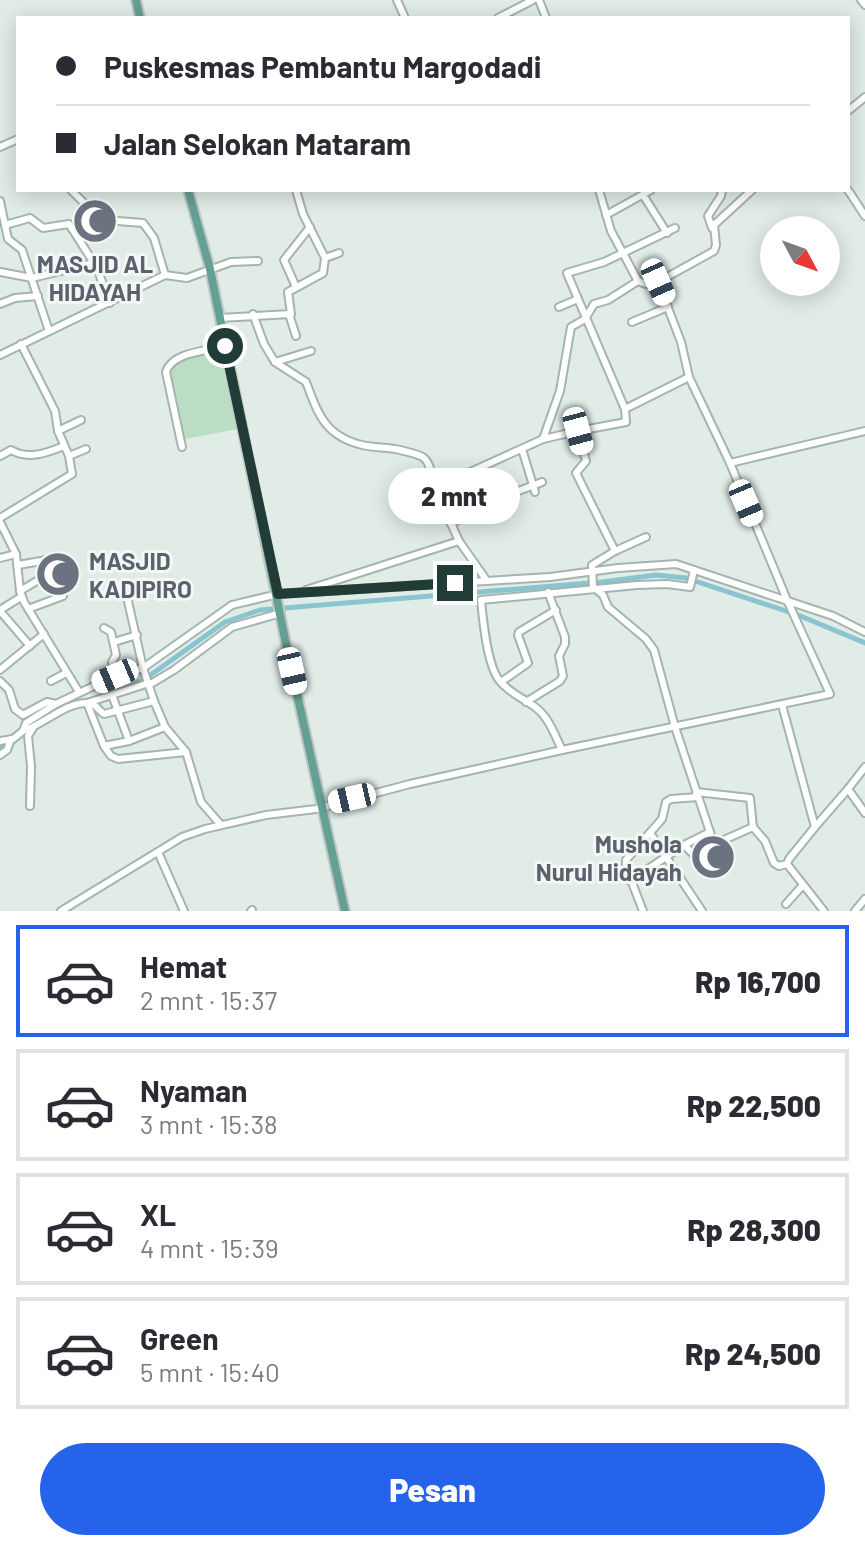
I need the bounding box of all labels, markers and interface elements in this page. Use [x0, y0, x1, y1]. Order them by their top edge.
text: Puskesmas Pembantu Margodadi [104, 48, 541, 84]
text: Jalan Selokan Mataram [104, 125, 411, 161]
mosque icon: MASJID AL HIDAYAH [71, 197, 119, 245]
north arrow [760, 216, 840, 296]
map controls [760, 216, 840, 296]
place label: MASJID AL HIDAYAH [37, 249, 153, 306]
car [637, 255, 679, 309]
route start [207, 328, 243, 364]
car [560, 405, 596, 457]
callout: 2 mnt [389, 467, 521, 523]
car [726, 476, 766, 530]
text: 2 mnt [421, 480, 487, 511]
place label: MASJID KADIPIRO [89, 546, 192, 603]
mosque icon: MASJID KADIPIRO [34, 550, 82, 598]
route end [437, 565, 473, 601]
car [275, 645, 309, 697]
car [88, 656, 142, 696]
car [326, 781, 378, 815]
place label: Mushola Nurul Hidayah [536, 829, 682, 886]
mosque icon: Mushola Nurul Hidayah [689, 833, 737, 881]
icon: car [44, 945, 116, 1017]
text: Hemat [140, 948, 227, 984]
text: Rp 16,700 [695, 963, 821, 999]
text: 2 mnt · 15:37 [140, 984, 277, 1015]
icon: car [44, 1069, 116, 1141]
text: Nyaman [140, 1072, 247, 1108]
text: Rp 22,500 [687, 1087, 821, 1123]
text: 3 mnt · 15:38 [140, 1108, 278, 1139]
icon: car [44, 1193, 116, 1265]
text: XL [140, 1196, 176, 1232]
text: Rp 28,300 [687, 1211, 821, 1247]
text: 4 mnt · 15:39 [140, 1232, 279, 1263]
icon: car [44, 1317, 116, 1389]
text: Green [140, 1320, 219, 1356]
text: Rp 24,500 [685, 1335, 821, 1371]
text: 5 mnt · 15:40 [140, 1356, 280, 1387]
button: Pesan [40, 1443, 825, 1535]

